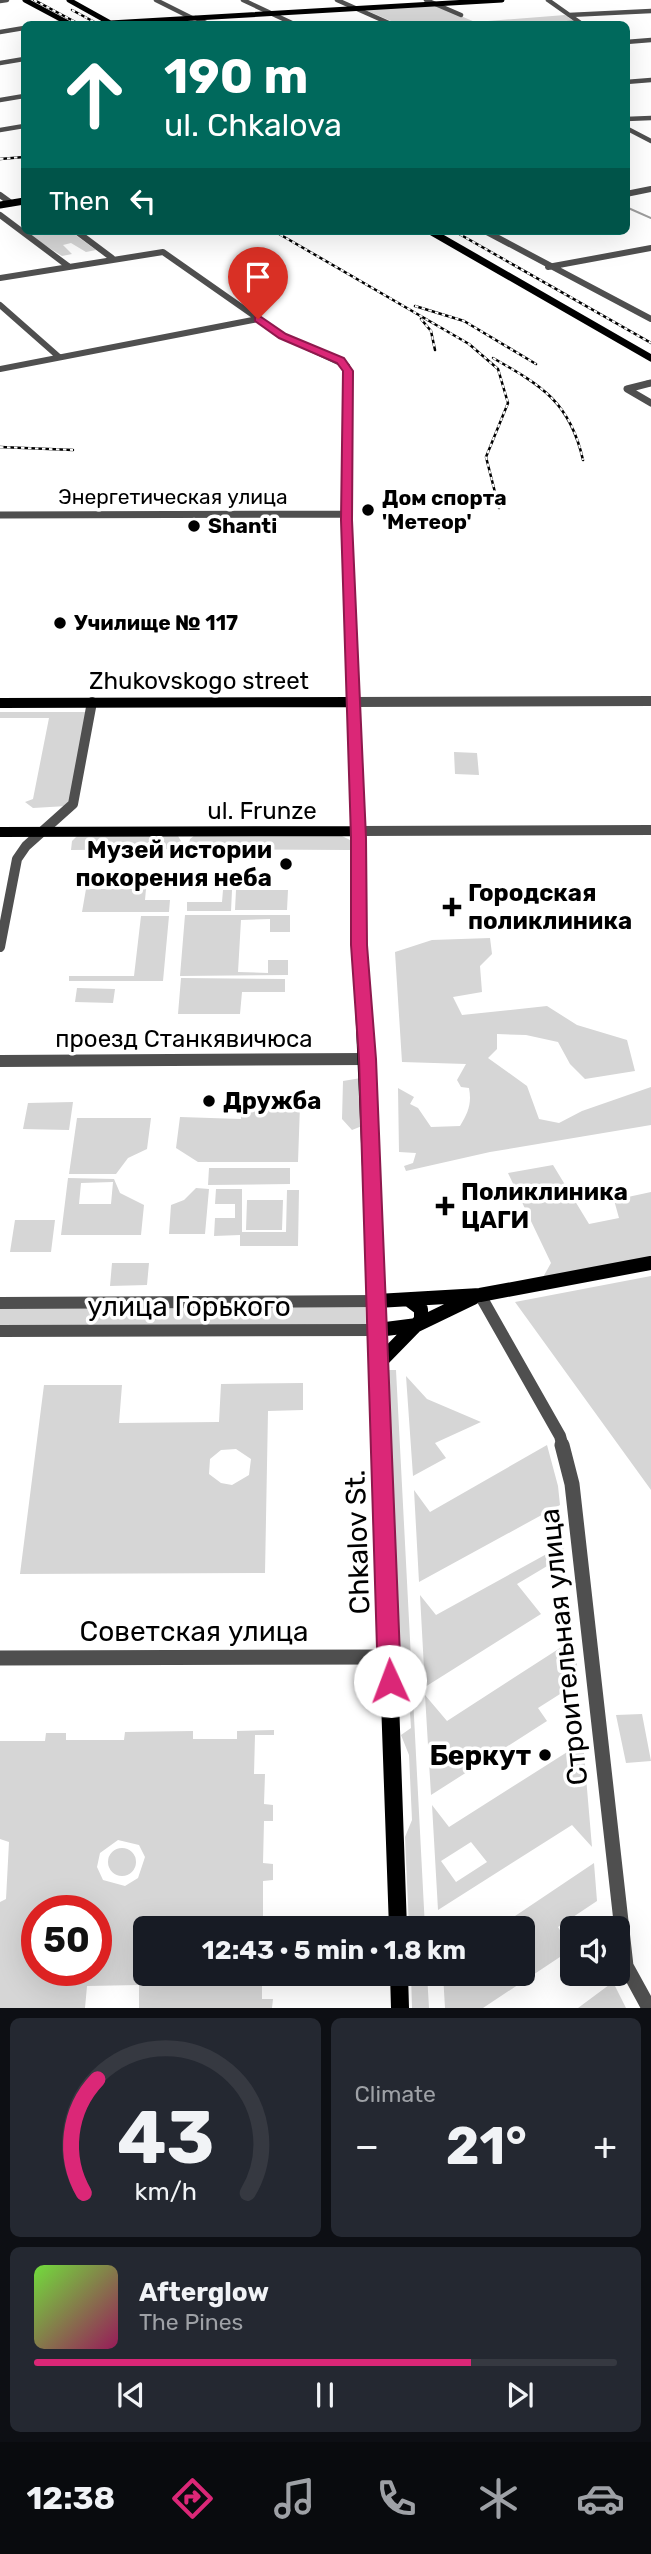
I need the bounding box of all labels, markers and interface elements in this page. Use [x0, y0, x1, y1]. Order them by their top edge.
text: 190 m [164, 47, 308, 105]
icon: ahead [49, 49, 140, 140]
text: ul. Chkalova [164, 106, 342, 144]
icon: left [124, 182, 162, 220]
text: Then [49, 186, 110, 217]
pin [228, 247, 288, 319]
icon: arrive [239, 258, 277, 296]
street label: Энергетическая улица [58, 484, 288, 509]
place label: Дом спорта 'Метеор' [382, 485, 507, 534]
marker: Дом спорта 'Метеор' [360, 502, 376, 518]
place label: Shanti [208, 513, 277, 538]
marker: Shanti [186, 518, 202, 534]
place label: Училище № 117 [74, 610, 238, 635]
marker: Училище № 117 [52, 615, 68, 631]
street label: Zhukovskogo street [89, 667, 309, 695]
street label: ul. Frunze [207, 797, 317, 825]
place label: Музей истории покорения неба [75, 836, 272, 892]
marker: Музей истории покорения неба [278, 856, 294, 872]
place label: Городская поликлиника [468, 879, 632, 935]
marker: Городская поликлиника [442, 897, 462, 917]
street label: проезд Станкявичюса [55, 1025, 313, 1053]
place label: Дружба [223, 1087, 321, 1115]
marker: Дружба [201, 1093, 217, 1109]
place label: Поликлиника ЦАГИ [461, 1178, 628, 1234]
marker: Поликлиника ЦАГИ [435, 1196, 455, 1216]
street label: улица Горького [87, 1290, 291, 1323]
street label: Chkalov St. [338, 1469, 377, 1615]
street label: Строительная улица [533, 1507, 594, 1787]
street label: Советская улица [79, 1615, 309, 1648]
position arrow [353, 1644, 427, 1718]
place label: Беркут [429, 1739, 531, 1772]
marker: Беркут [537, 1747, 553, 1763]
speed limit sign: 50 [21, 1895, 112, 1986]
map controls [560, 1916, 630, 1986]
button: sound [560, 1916, 630, 1986]
text: 12:43 · 5 min · 1.8 km [202, 1935, 466, 1966]
text: Climate [355, 2080, 436, 2108]
text: 43 [116, 2096, 214, 2182]
text: 21° [446, 2115, 527, 2177]
text: − [355, 2123, 379, 2169]
text: + [593, 2123, 617, 2169]
text: km/h [134, 2177, 196, 2206]
text: Afterglow [139, 2277, 269, 2308]
text: The Pines [139, 2308, 243, 2336]
icon: previous [112, 2376, 150, 2414]
icon: pause [306, 2376, 344, 2414]
icon: next [501, 2376, 539, 2414]
icon: directions [168, 2474, 217, 2523]
icon: music [270, 2474, 319, 2523]
icon: phone [372, 2474, 421, 2523]
icon: climate [474, 2474, 523, 2523]
icon: car [576, 2474, 625, 2523]
text: 12:38 [26, 2479, 115, 2517]

